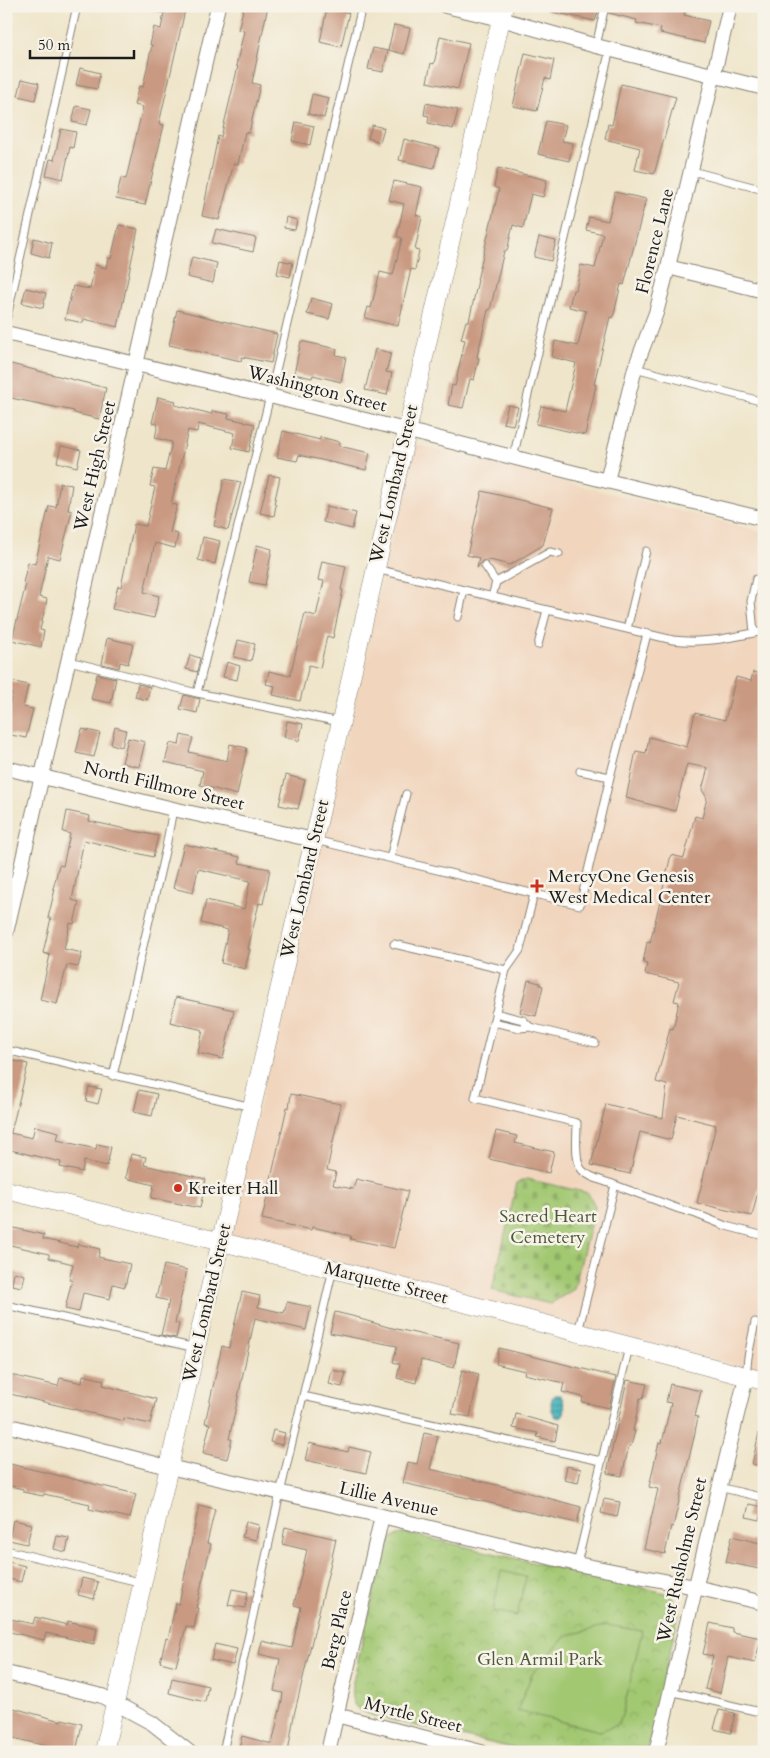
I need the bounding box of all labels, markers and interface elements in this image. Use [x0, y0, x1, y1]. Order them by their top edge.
scale bar [30, 28, 134, 60]
text: 50 m [38, 35, 70, 55]
street label: Florence Lane [630, 186, 680, 296]
street label: Washington Street [244, 359, 390, 418]
street label: West High Street [68, 398, 122, 534]
street label: West Lombard Street [363, 402, 424, 567]
street label: North Fillmore Street [81, 755, 247, 817]
street label: West Lombard Street [274, 797, 335, 962]
place label: MercyOne Genesis West Medical Center [547, 864, 711, 910]
marker: MercyOne Genesis West Medical Center [530, 879, 544, 893]
place label: Kreiter Hall [188, 1176, 279, 1201]
marker: Kreiter Hall [172, 1182, 184, 1194]
park label: Sacred Heart Cemetery [499, 1204, 597, 1250]
street label: West Lombard Street [176, 1221, 237, 1386]
street label: Marquette Street [322, 1256, 451, 1311]
street label: Lillie Avenue [337, 1475, 441, 1523]
street label: West Rusholme Street [651, 1475, 713, 1646]
street label: Berg Place [316, 1588, 358, 1672]
park label: Glen Armil Park [477, 1647, 603, 1672]
street label: Myrtle Street [362, 1691, 465, 1739]

